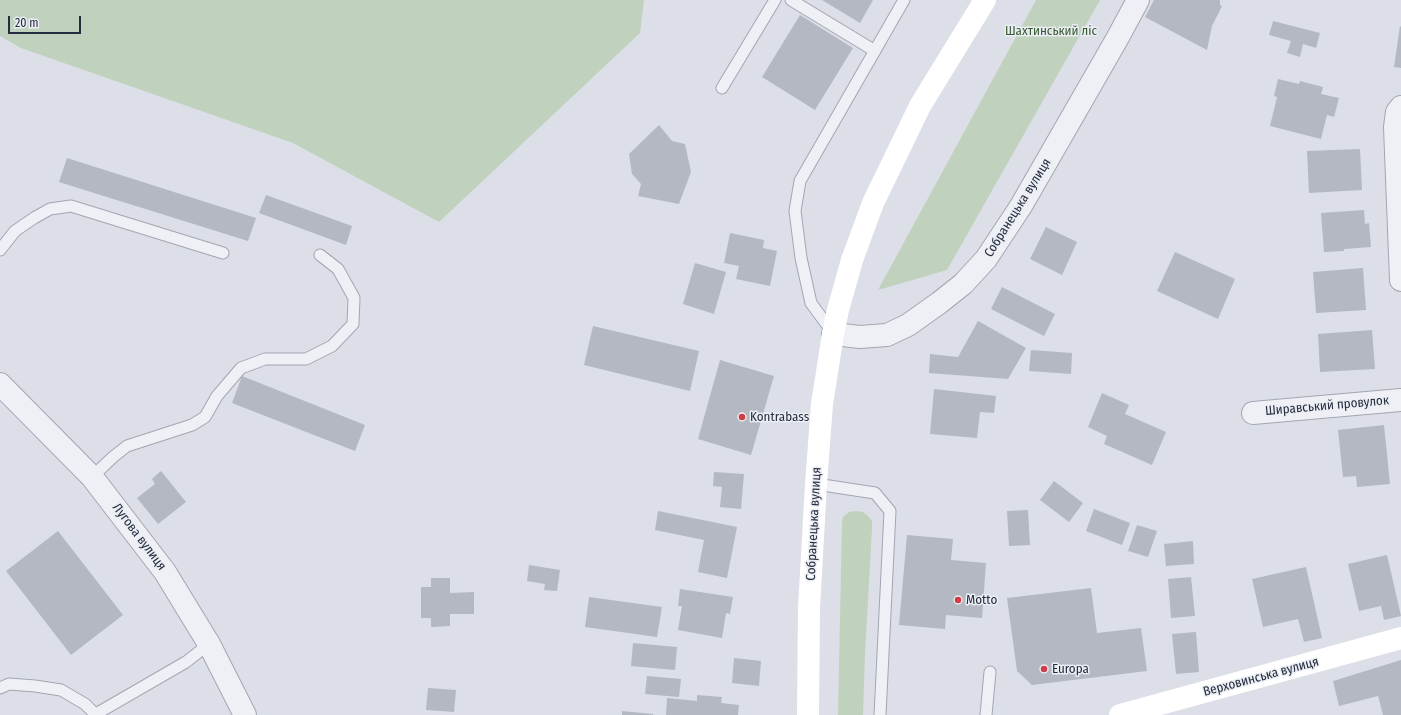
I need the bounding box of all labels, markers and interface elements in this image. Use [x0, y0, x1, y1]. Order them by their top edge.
scale bar [10, 8, 83, 34]
text: 20 m [15, 16, 39, 30]
park label: Шахтинський ліс [1005, 23, 1097, 39]
street label: Собранецька вулиця [981, 156, 1055, 260]
street label: Ширавський провулок [1264, 393, 1390, 419]
place label: Kontrabass [750, 409, 809, 425]
marker: Kontrabass [737, 412, 747, 422]
street label: Собранецька вулиця [803, 467, 825, 581]
street label: Лугова вулиця [109, 500, 169, 574]
place label: Motto [966, 592, 997, 608]
marker: Motto [953, 595, 963, 605]
street label: Верховинська вулиця [1201, 654, 1321, 700]
place label: Europa [1052, 661, 1089, 677]
marker: Europa [1039, 664, 1049, 674]

